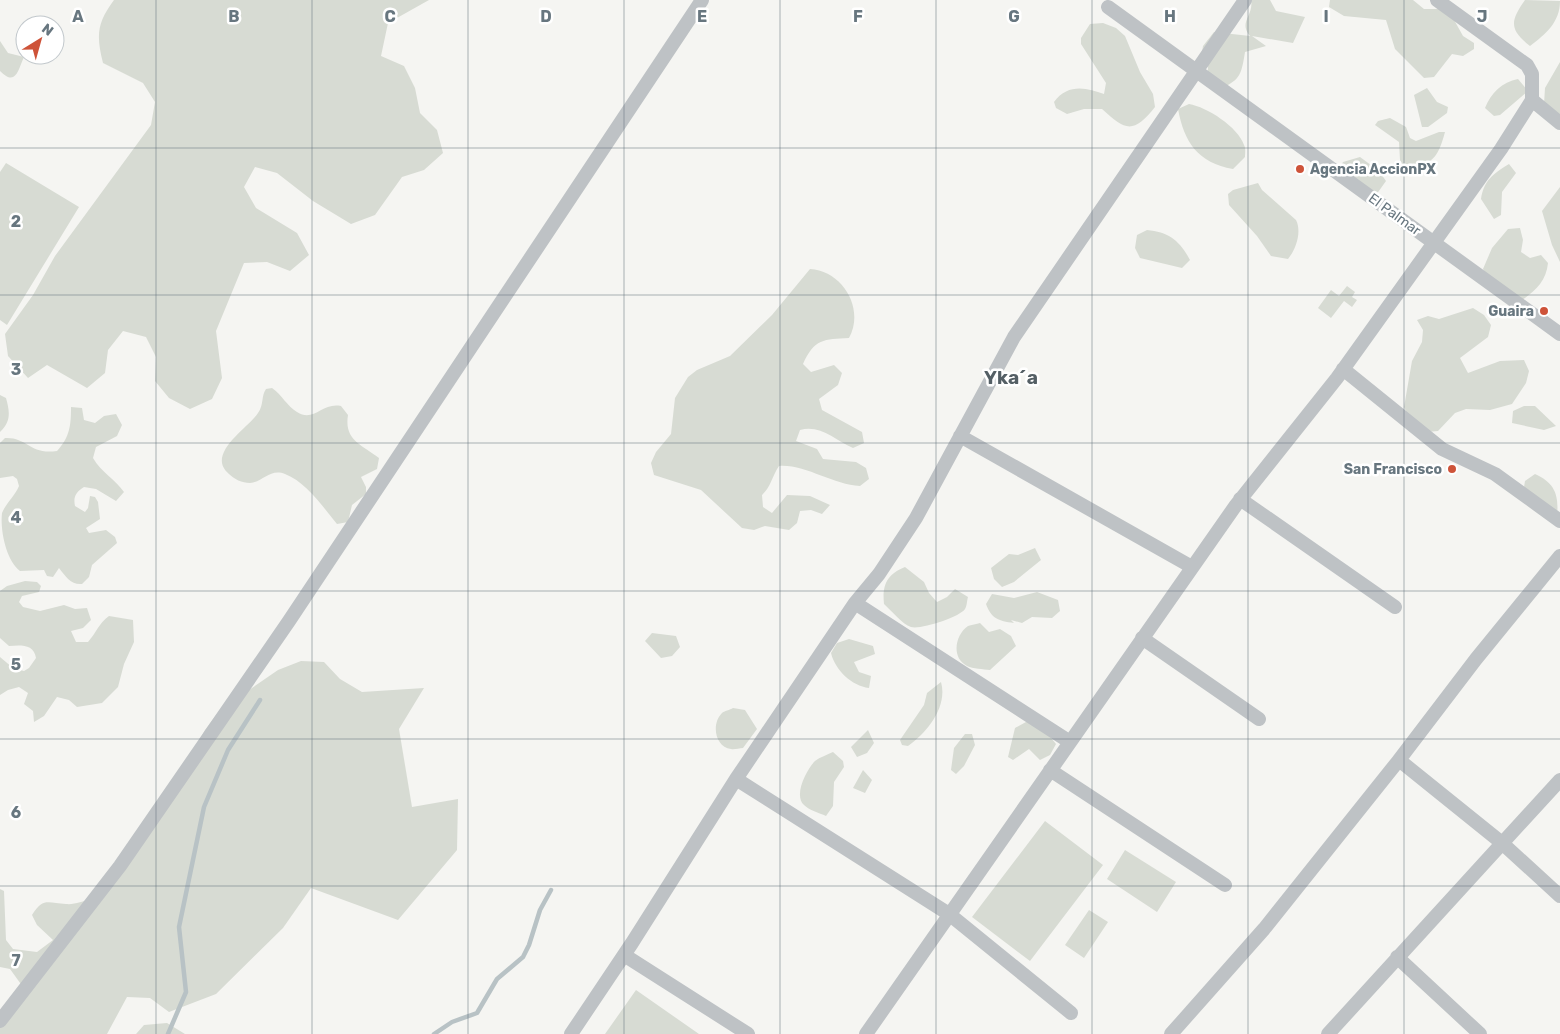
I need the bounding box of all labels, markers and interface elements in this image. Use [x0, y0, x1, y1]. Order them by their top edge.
text: A [72, 7, 84, 26]
text: B [228, 7, 240, 26]
text: C [384, 7, 396, 26]
text: D [540, 7, 552, 26]
text: E [697, 7, 707, 26]
text: F [853, 7, 863, 26]
text: G [1008, 7, 1020, 26]
text: H [1164, 7, 1176, 26]
text: I [1323, 7, 1329, 26]
text: J [1477, 7, 1487, 26]
north arrow [15, 15, 65, 65]
text: N [38, 20, 57, 40]
place label: Agencia AccionPX [1310, 161, 1436, 178]
marker: Agencia AccionPX [1294, 163, 1306, 175]
street label: El Palmar [1365, 190, 1425, 240]
text: 2 [11, 212, 21, 231]
place label: Guaira [1488, 303, 1534, 320]
marker: Guaira [1538, 305, 1550, 317]
text: 3 [11, 360, 21, 379]
district label: Yka´a [984, 366, 1038, 389]
place label: San Francisco [1344, 461, 1442, 478]
marker: San Francisco [1446, 463, 1458, 475]
text: 4 [11, 508, 22, 527]
text: 5 [11, 655, 21, 674]
text: 6 [11, 803, 21, 822]
text: 7 [11, 951, 21, 970]

